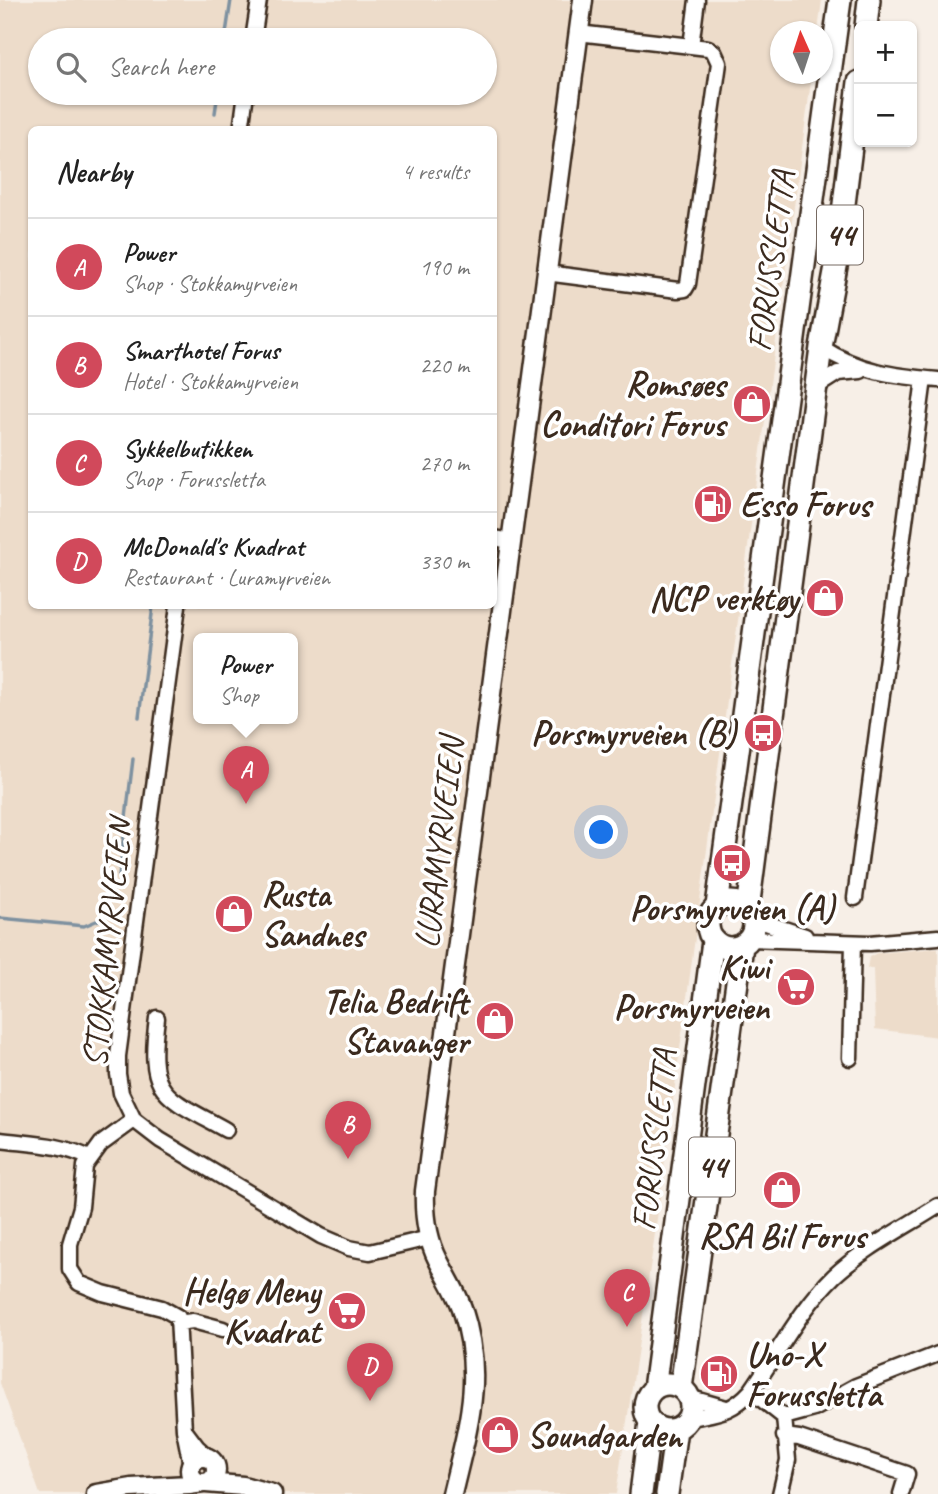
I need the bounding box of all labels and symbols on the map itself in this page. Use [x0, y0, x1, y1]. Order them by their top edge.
north arrow [770, 21, 833, 84]
street label: FORUSSLETTA [736, 167, 806, 354]
road number: 44 [817, 205, 863, 264]
place label: Romsøes Conditori Forus [540, 362, 729, 447]
shop icon: Romsøes Conditori Forus [731, 383, 773, 425]
place label: Esso Forus [740, 482, 874, 527]
fuel station icon: Esso Forus [692, 483, 734, 525]
place label: NCP verktøy [649, 576, 801, 621]
shop icon: NCP verktøy [804, 577, 846, 619]
place label: Porsmyrveien (B) [531, 711, 738, 756]
bus stop icon: Porsmyrveien (B) [742, 712, 784, 754]
street label: LURAMYRVEIEN [404, 730, 475, 951]
pin: A [223, 746, 269, 804]
street label: STOKKAMYRVEIEN [72, 811, 143, 1069]
your location [584, 815, 618, 849]
bus stop icon: Porsmyrveien (A) [711, 842, 753, 884]
place label: Rusta Sandnes [261, 872, 367, 957]
place label: Porsmyrveien (A) [630, 886, 837, 931]
shop icon: Rusta Sandnes [213, 893, 255, 935]
place label: Kiwi Porsmyrveien [614, 945, 773, 1030]
supermarket icon: Kiwi Porsmyrveien [775, 966, 817, 1008]
place label: Telia Bedrift Stavanger [323, 979, 472, 1064]
shop icon: Telia Bedrift Stavanger [474, 1000, 516, 1042]
street label: FORUSSLETTA [621, 1046, 688, 1233]
pin: B [325, 1101, 371, 1159]
road number: 44 [689, 1138, 735, 1196]
shop icon: RSA Bil Forus [761, 1169, 803, 1211]
place label: RSA Bil Forus [699, 1214, 869, 1259]
place label: Helgø Meny Kvadrat [183, 1269, 323, 1354]
pin: C [604, 1269, 650, 1327]
supermarket icon: Helgø Meny Kvadrat [326, 1290, 368, 1332]
place label: Uno-X Forussletta [746, 1332, 884, 1417]
pin: D [347, 1343, 393, 1401]
fuel station icon: Uno-X Forussletta [698, 1353, 740, 1395]
place label: Soundgarden [527, 1413, 683, 1458]
shop icon: Soundgarden [479, 1414, 521, 1456]

